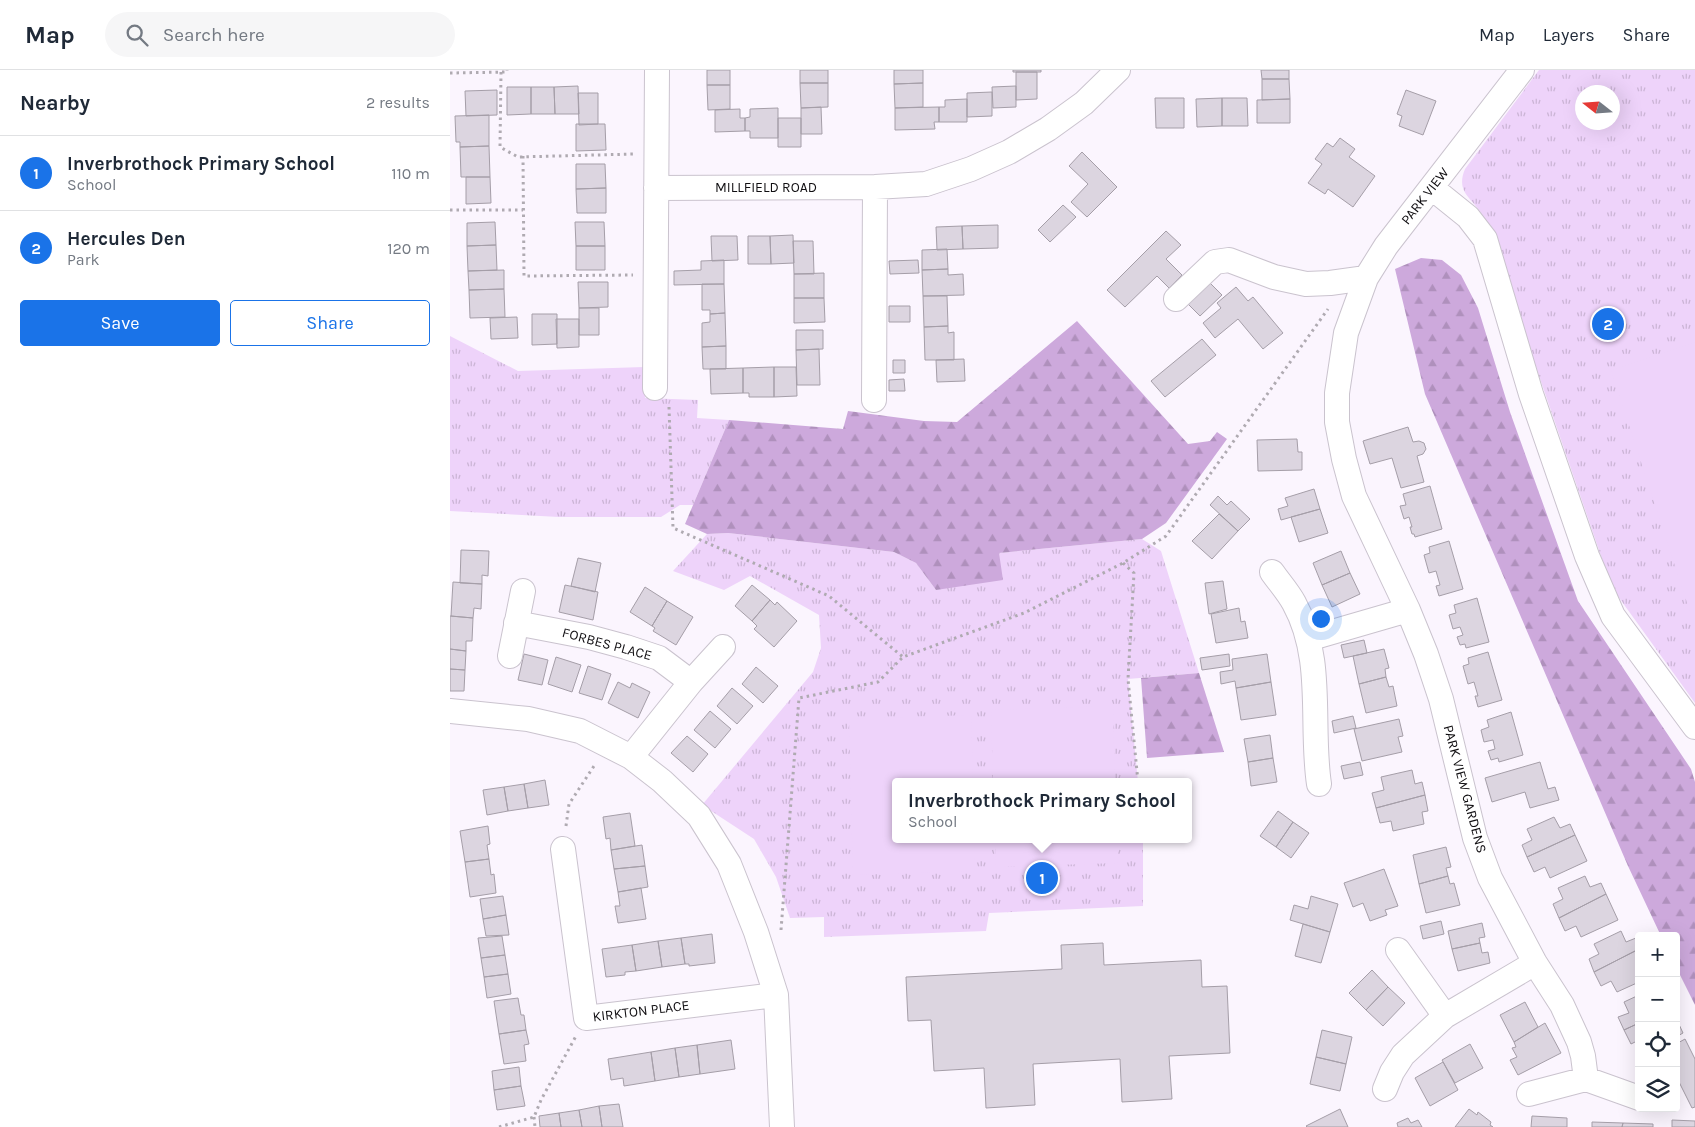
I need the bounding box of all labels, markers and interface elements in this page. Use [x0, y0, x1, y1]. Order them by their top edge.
search box [105, 12, 455, 57]
text: Map [25, 21, 75, 49]
icon: search [123, 21, 151, 49]
text: Search here [163, 24, 265, 46]
text: Map [1479, 24, 1515, 46]
text: Layers [1543, 24, 1595, 46]
text: Share [1623, 24, 1670, 46]
north arrow [1575, 85, 1620, 130]
text: Nearby [20, 91, 90, 115]
text: 2 results [366, 93, 430, 112]
text: Inverbrothock Primary School [67, 153, 335, 175]
text: 1 [33, 164, 39, 183]
text: 110 m [391, 164, 430, 183]
street label: PARK VIEW [1397, 164, 1453, 228]
text: School [67, 175, 117, 194]
street label: MILLFIELD ROAD [715, 179, 817, 196]
text: Hercules Den [67, 228, 186, 250]
text: 2 [31, 239, 41, 258]
text: 120 m [387, 239, 430, 258]
text: Park [67, 250, 99, 269]
button: Save [20, 300, 220, 346]
button: Share [230, 300, 430, 346]
pin: 2 [1592, 305, 1624, 343]
your location [1308, 606, 1334, 632]
street label: FORBES PLACE [560, 624, 654, 664]
street label: PARK VIEW GARDENS [1440, 723, 1490, 855]
popup [892, 778, 1192, 843]
text: Inverbrothock Primary School [908, 790, 1176, 812]
text: School [908, 812, 958, 831]
pin: 1 [1026, 859, 1058, 897]
map controls [1635, 932, 1680, 1112]
button: + [1635, 932, 1680, 977]
button: − [1635, 977, 1680, 1022]
street label: KIRKTON PLACE [592, 997, 690, 1025]
button: locate [1635, 1022, 1680, 1067]
button: layers [1635, 1067, 1680, 1112]

